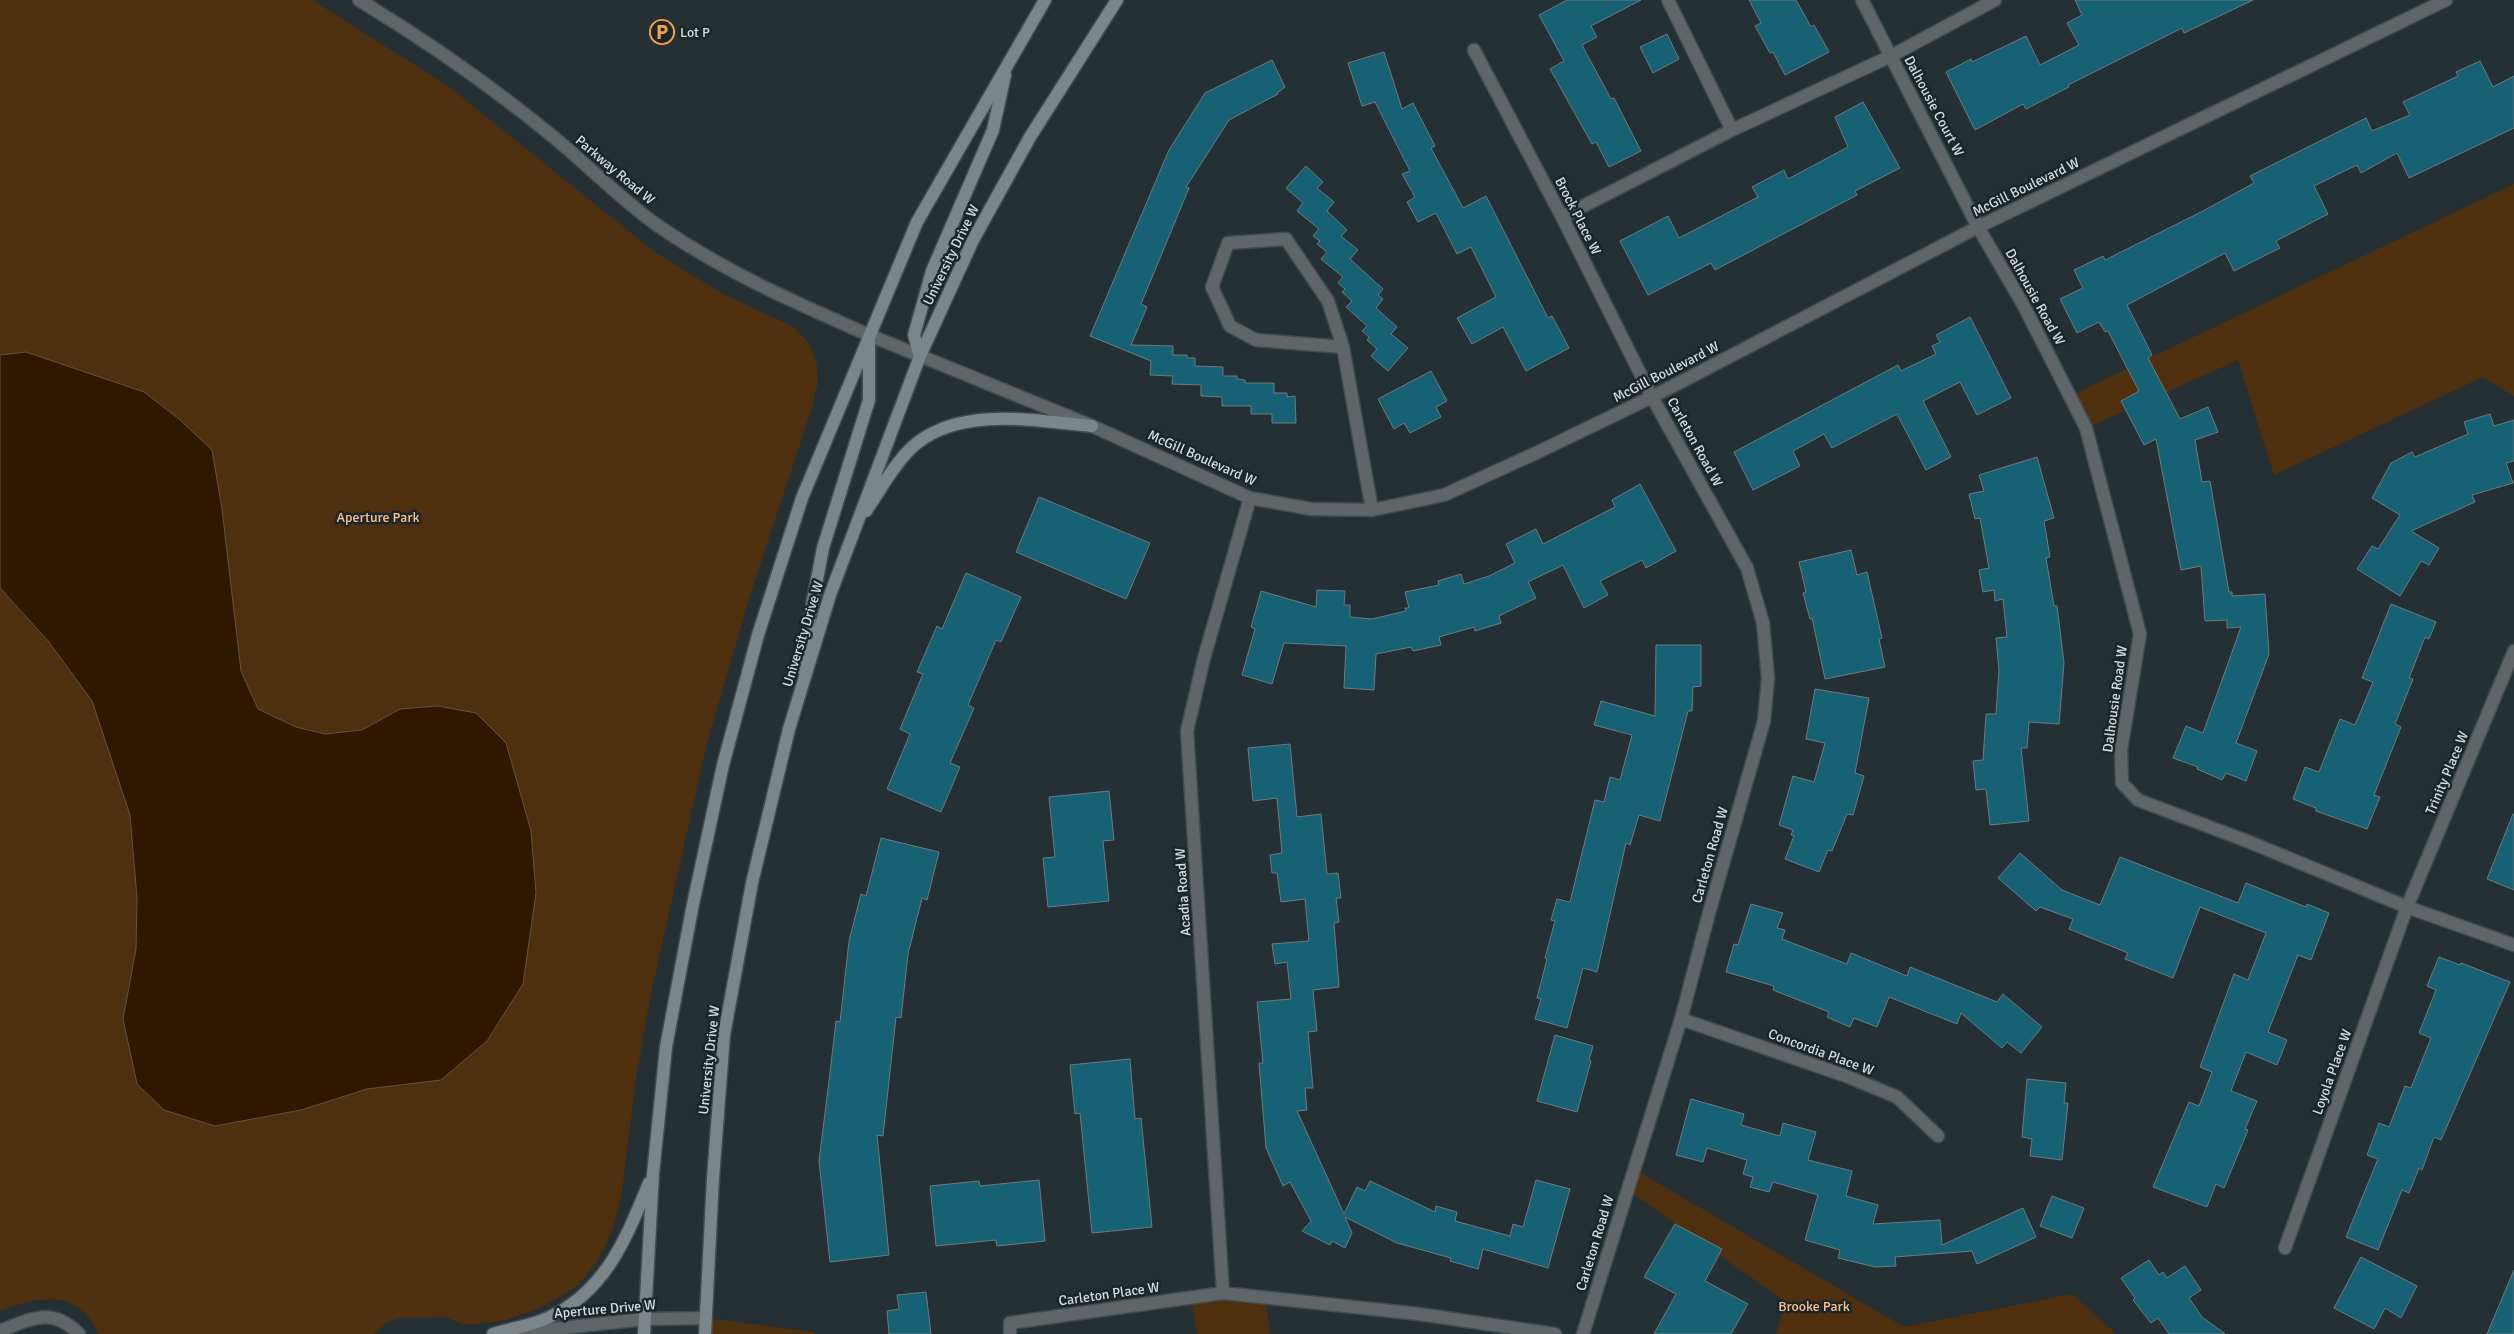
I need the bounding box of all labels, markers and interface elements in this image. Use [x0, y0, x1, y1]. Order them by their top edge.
parking icon: Lot P [649, 19, 675, 45]
place label: Lot P [680, 24, 710, 41]
street label: Dalhousie Court W [1900, 53, 1968, 159]
street label: Parkway Road W [572, 132, 658, 208]
street label: McGill Boulevard W [1970, 154, 2082, 220]
street label: Brock Place W [1551, 174, 1605, 258]
street label: University Drive W [919, 202, 983, 308]
street label: Dalhousie Road W [2001, 246, 2069, 348]
street label: McGill Boulevard W [1610, 338, 1722, 406]
street label: Carleton Road W [1663, 394, 1727, 490]
street label: McGill Boulevard W [1145, 426, 1259, 490]
park label: Aperture Park [337, 509, 419, 526]
street label: University Drive W [779, 579, 827, 689]
street label: Dalhousie Road W [2099, 644, 2131, 754]
street label: Trinity Place W [2422, 729, 2472, 817]
street label: Carleton Road W [1688, 805, 1732, 905]
street label: Acadia Road W [1171, 847, 1195, 937]
street label: University Drive W [695, 1004, 723, 1115]
street label: Concordia Place W [1766, 1025, 1876, 1079]
street label: Loyola Place W [2309, 1027, 2355, 1117]
street label: Carleton Road W [1572, 1193, 1618, 1293]
street label: Carleton Place W [1057, 1278, 1161, 1310]
street label: Aperture Drive W [553, 1296, 657, 1322]
park label: Brooke Park [1778, 1298, 1850, 1315]

